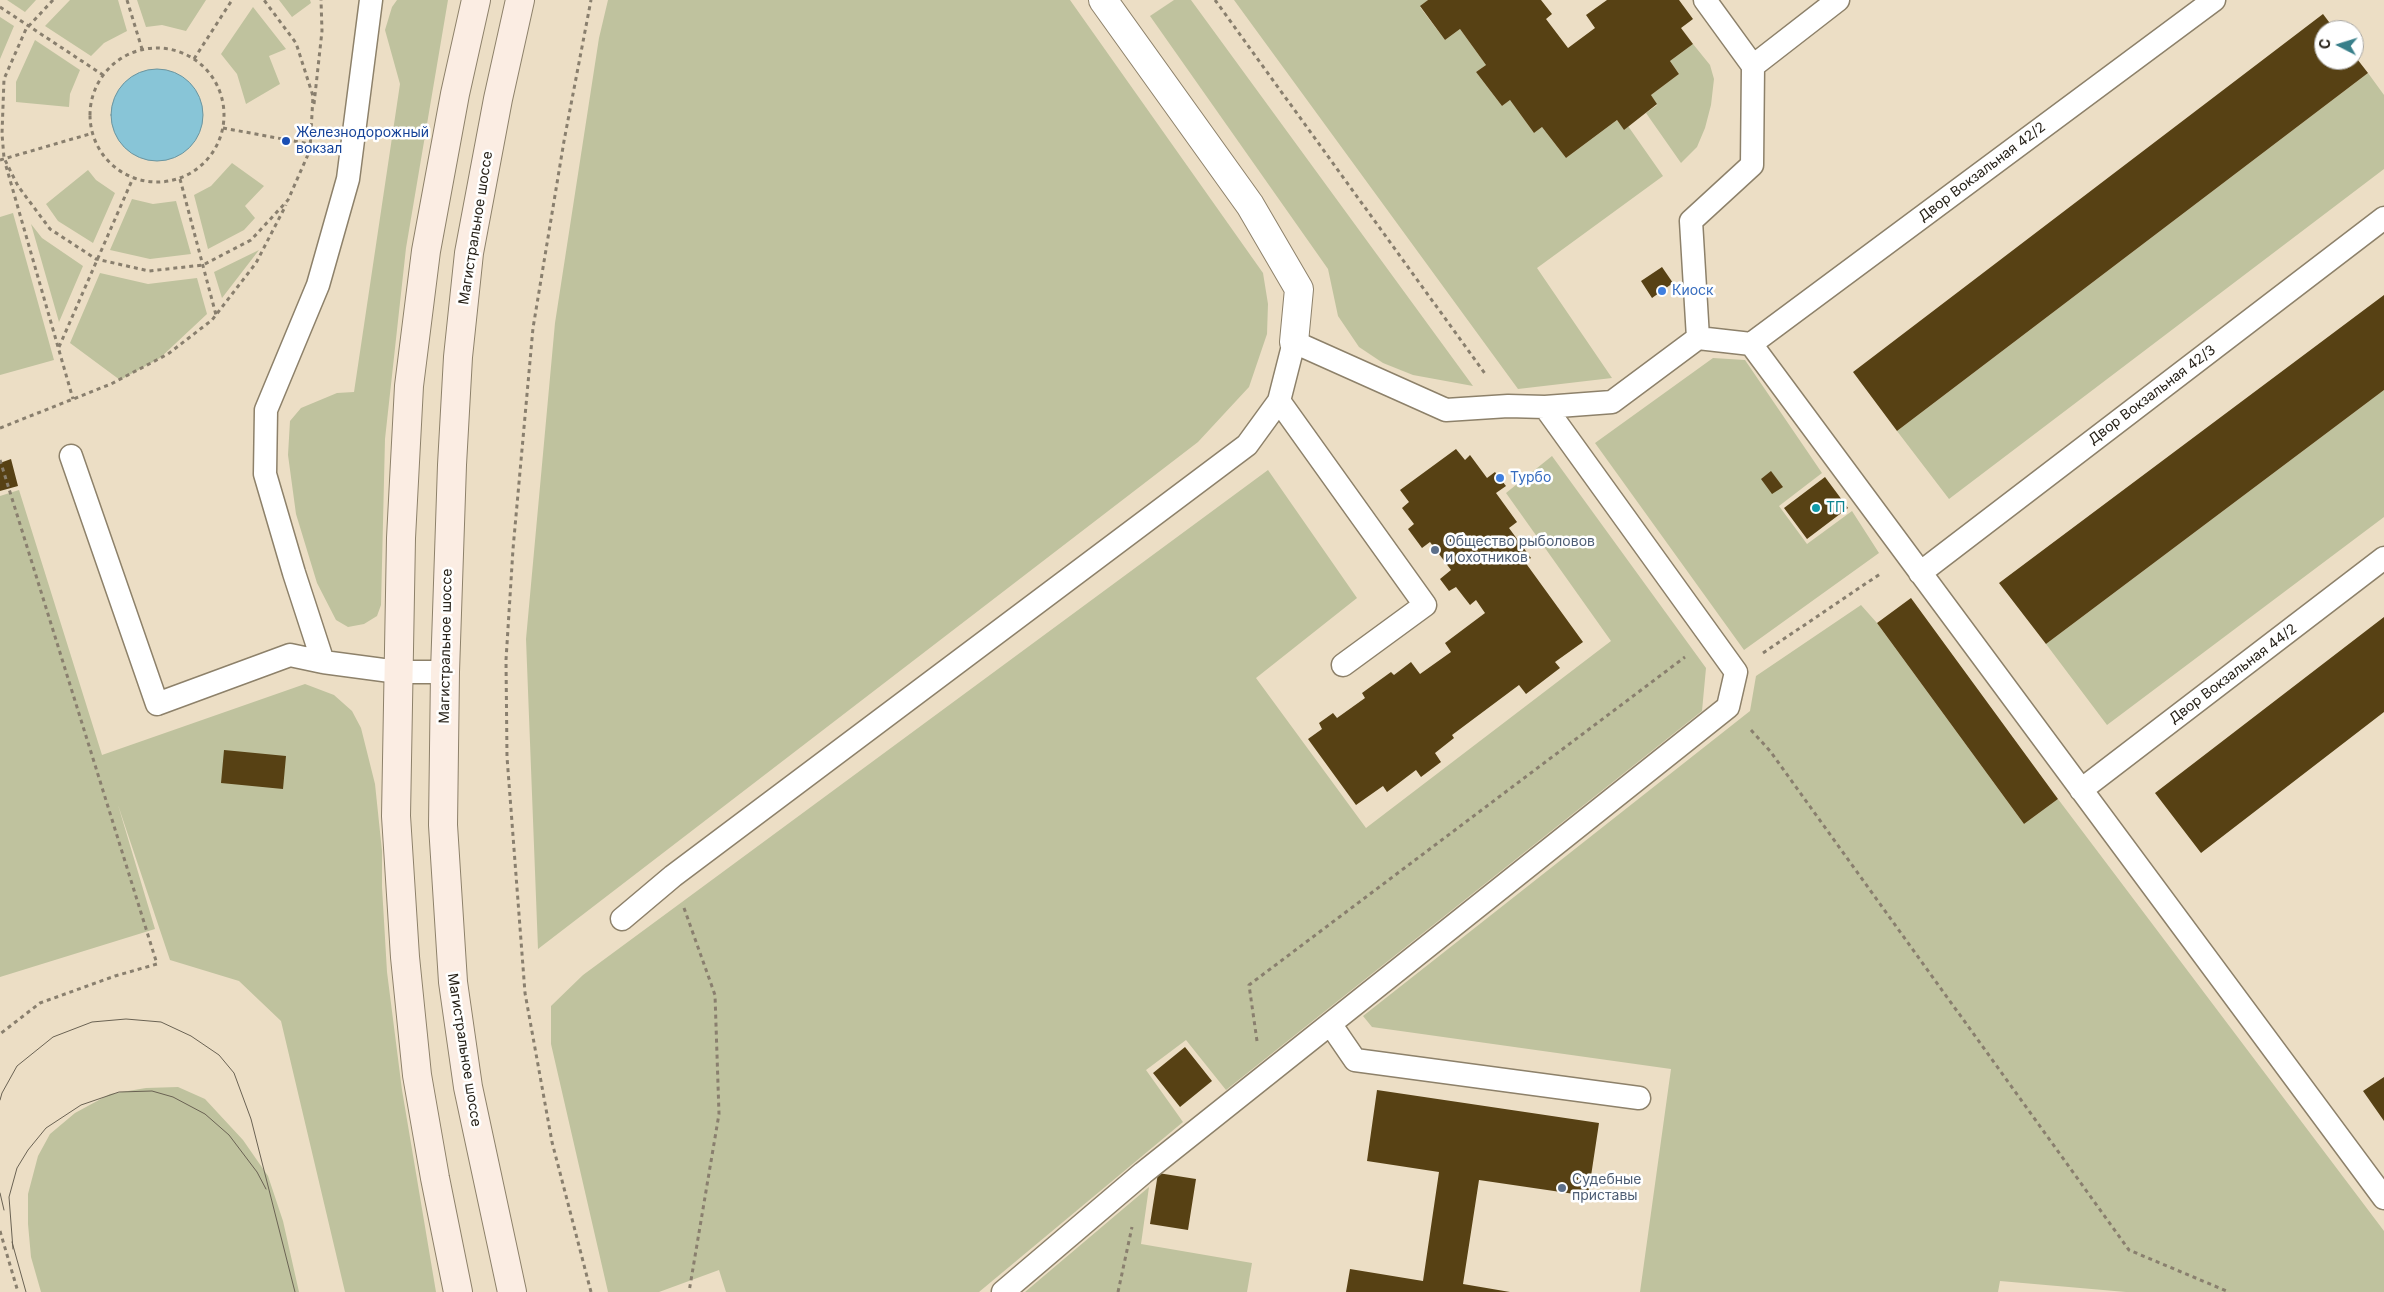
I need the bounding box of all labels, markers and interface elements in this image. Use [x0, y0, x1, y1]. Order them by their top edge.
north arrow [2314, 20, 2364, 70]
text: С [2316, 38, 2333, 50]
street label: Двор Вокзальная 42/2 [1915, 119, 2049, 225]
place label: Железнодорожный вокзал [296, 125, 429, 158]
marker: Железнодорожный вокзал [280, 135, 292, 147]
street label: Магистральное шоссе [456, 150, 496, 306]
place label: Киоск [1672, 283, 1714, 299]
marker: Киоск [1656, 285, 1668, 297]
street label: Двор Вокзальная 42/3 [2085, 342, 2219, 448]
place label: Турбо [1510, 470, 1551, 486]
marker: Турбо [1494, 472, 1506, 484]
place label: ТП [1826, 500, 1845, 516]
marker: ТП [1810, 502, 1822, 514]
place label: Общество рыболовов и охотников [1445, 534, 1595, 566]
marker: Общество рыболовов и охотников [1429, 544, 1441, 556]
street label: Магистральное шоссе [436, 568, 456, 724]
street label: Двор Вокзальная 44/2 [2166, 621, 2300, 727]
street label: Магистральное шоссе [444, 972, 484, 1128]
place label: Судебные приставы [1572, 1172, 1641, 1204]
marker: Судебные приставы [1556, 1182, 1568, 1194]

